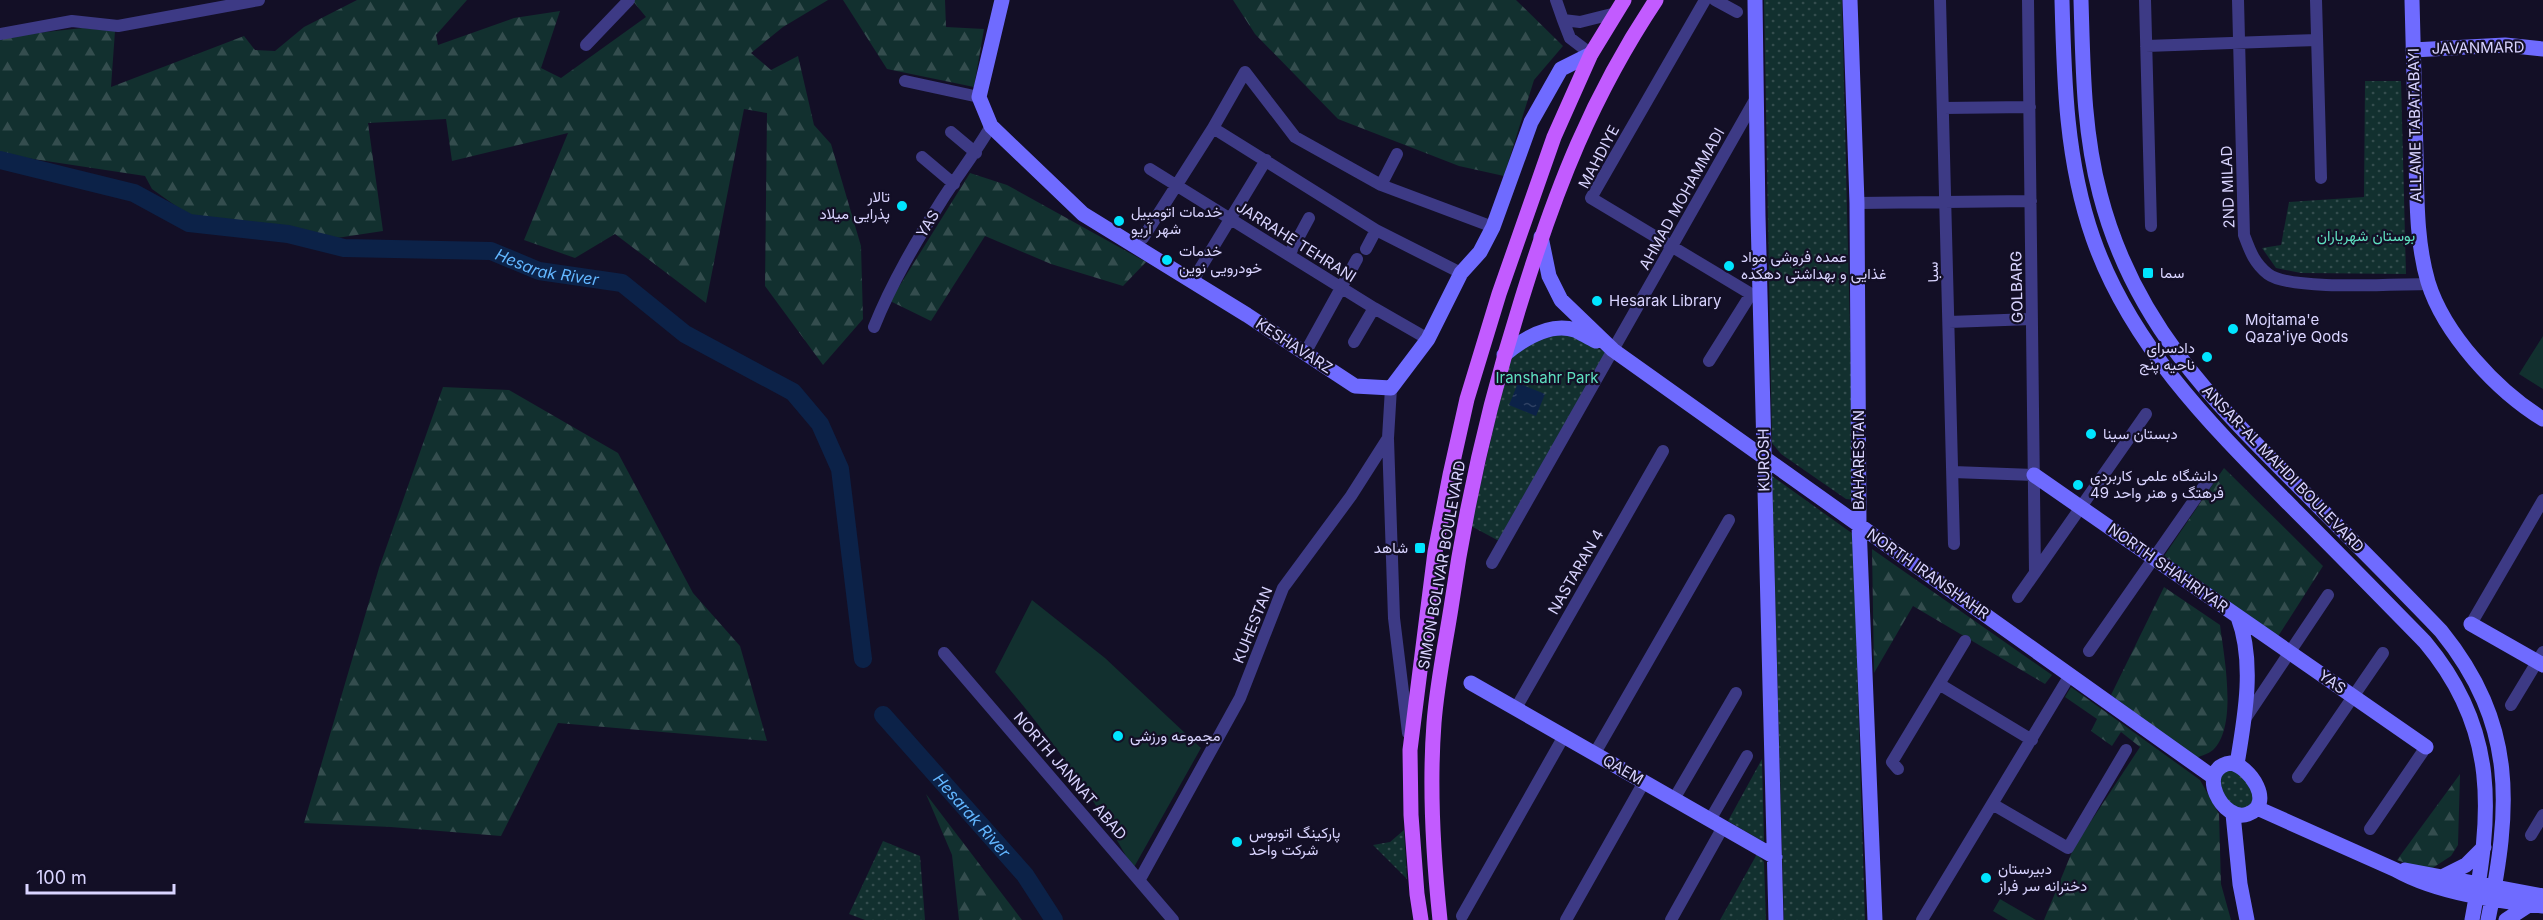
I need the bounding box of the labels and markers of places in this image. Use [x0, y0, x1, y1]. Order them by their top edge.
place label: تالار پذرایی میلاد [819, 187, 890, 224]
marker: تالار پذرایی میلاد [895, 199, 909, 213]
place label: خدمات اتومبیل شهر آریو [1131, 202, 1222, 238]
marker: خدمات اتومبیل شهر آریو [1112, 214, 1126, 228]
place label: خدمات خودرویی نوین [1179, 241, 1262, 278]
place label: عمده فروشی مواد غذایی و بهداشتی دهکده [1741, 247, 1887, 284]
marker: خدمات خودرویی نوین [1160, 253, 1174, 267]
marker: عمده فروشی مواد غذایی و بهداشتی دهکده [1722, 259, 1736, 273]
place label: سما [2160, 263, 2185, 282]
marker: سما [2141, 266, 2155, 280]
place label: Hesarak Library [1609, 291, 1722, 310]
marker: Hesarak Library [1590, 294, 1604, 308]
place label: Mojtama'e Qaza'iye Qods [2245, 310, 2348, 346]
marker: Mojtama'e Qaza'iye Qods [2226, 322, 2240, 336]
place label: دادسرای ناحیه پنج [2139, 338, 2195, 376]
marker: دادسرای ناحیه پنج [2200, 350, 2214, 364]
place label: دبستان سینا [2103, 424, 2178, 443]
marker: دبستان سینا [2084, 427, 2098, 441]
place label: دانشگاه علمی کاربردی فرهتگ و هنر واحد 49 [2090, 466, 2224, 502]
marker: دانشگاه علمی کاربردی فرهتگ و هنر واحد 49 [2071, 478, 2085, 492]
place label: شاهد [1374, 538, 1408, 557]
marker: شاهد [1413, 541, 1427, 555]
place label: مجموعه ورزشی [1130, 726, 1220, 746]
marker: مجموعه ورزشی [1111, 729, 1125, 743]
place label: پارکینگ اتوبوس شرکت واحد [1249, 823, 1340, 859]
marker: پارکینگ اتوبوس شرکت واحد [1230, 835, 1244, 849]
place label: دبیرستان دخترانه سر فراز [1997, 859, 2087, 895]
marker: دبیرستان دخترانه سر فراز [1979, 871, 1993, 885]

